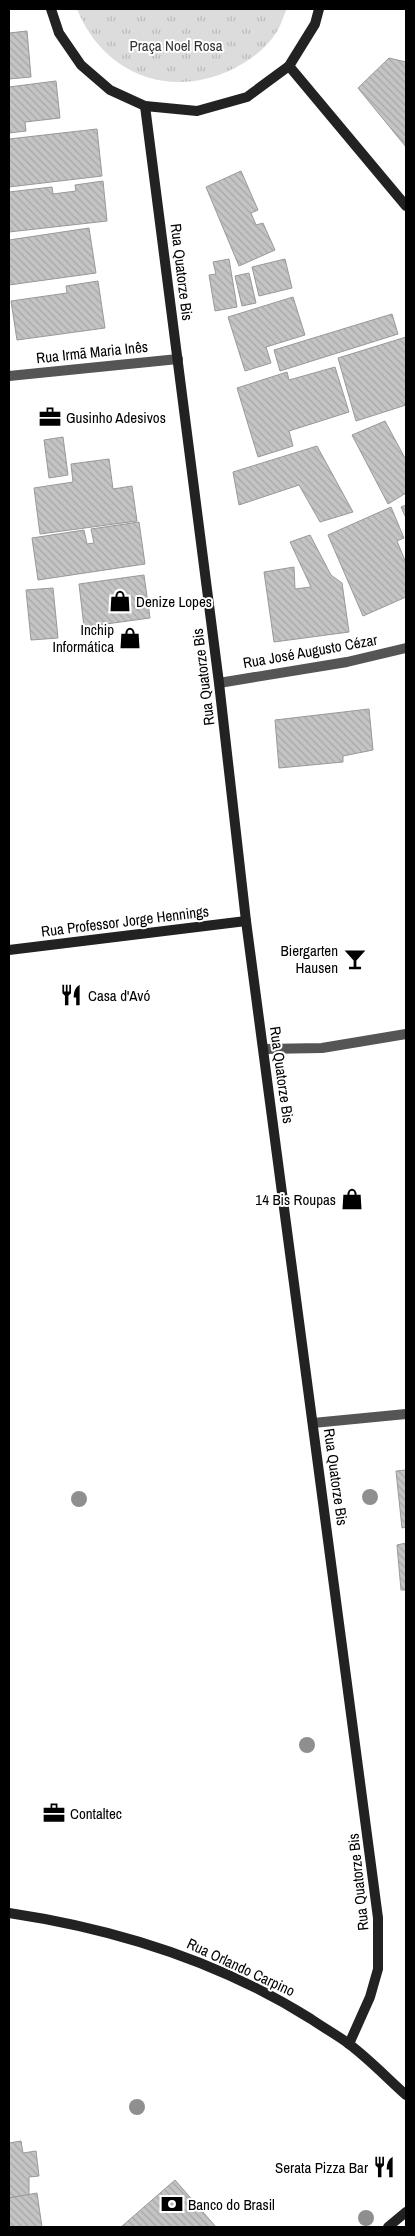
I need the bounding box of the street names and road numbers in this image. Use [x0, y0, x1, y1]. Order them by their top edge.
street label: Rua Quatorze Bis [166, 222, 198, 322]
street label: Rua Irmã Maria Inês [35, 336, 149, 368]
street label: Rua Quatorze Bis [187, 627, 219, 727]
street label: Rua José Augusto Cézar [241, 629, 379, 673]
street label: Rua Professor Jorge Hennings [40, 900, 210, 942]
street label: Rua Quatorze Bis [265, 1025, 299, 1125]
street label: Rua Quatorze Bis [319, 1427, 353, 1527]
street label: Rua Quatorze Bis [342, 1832, 374, 1932]
street label: Rua Orlando Carpino [184, 1933, 299, 2001]

